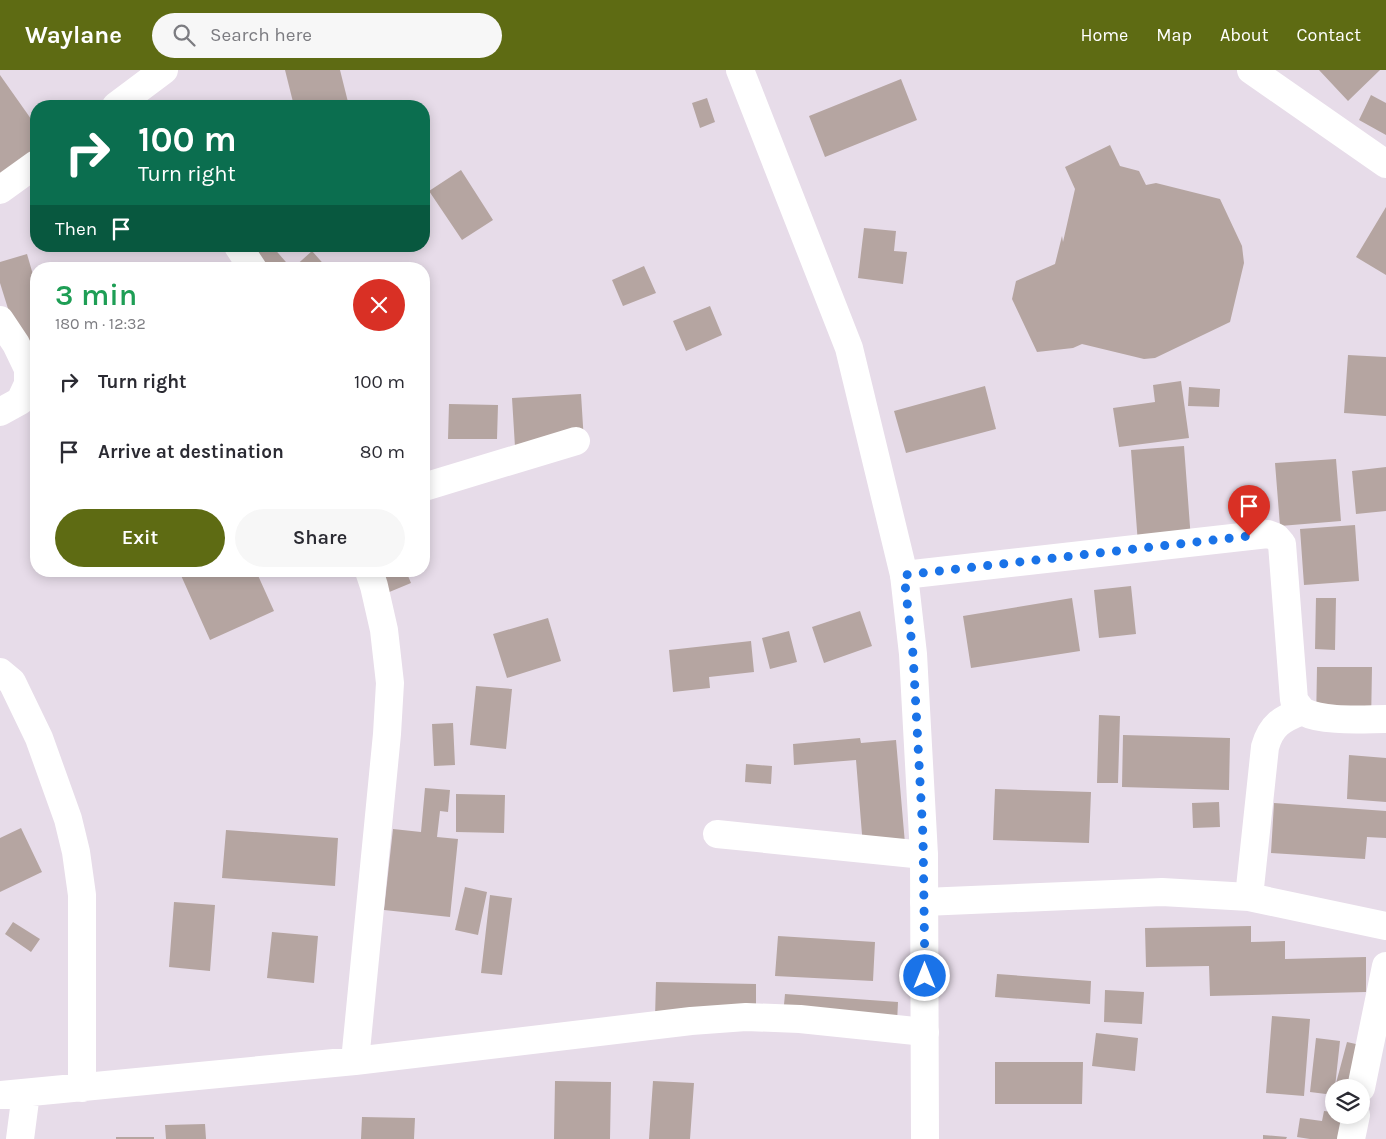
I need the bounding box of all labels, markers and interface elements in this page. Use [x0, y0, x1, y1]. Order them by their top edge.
search box [152, 13, 502, 58]
text: Waylane [25, 21, 122, 49]
icon: search [170, 21, 198, 49]
text: Search here [210, 24, 312, 46]
text: Home [1080, 24, 1128, 46]
text: Map [1156, 24, 1192, 46]
text: About [1220, 24, 1269, 46]
text: Contact [1297, 24, 1361, 46]
text: 100 m [138, 119, 237, 160]
icon: right [55, 120, 120, 185]
text: Turn right [138, 161, 236, 187]
icon: arrive [107, 215, 135, 243]
text: Then [55, 218, 97, 240]
text: 3 min [55, 277, 137, 313]
button: close [353, 279, 405, 331]
text: 180 m · 12:32 [55, 314, 146, 333]
icon: right [55, 368, 83, 396]
text: Turn right [98, 371, 187, 393]
text: 100 m [354, 371, 405, 393]
icon: arrive [55, 438, 83, 466]
text: Arrive at destination [98, 441, 284, 463]
text: 80 m [360, 441, 405, 463]
pin [1228, 485, 1270, 536]
icon: arrive [1235, 492, 1263, 520]
button: Exit [55, 509, 225, 567]
button: Share [235, 509, 405, 567]
position arrow [898, 949, 950, 1001]
map controls [1325, 1079, 1370, 1124]
button: layers [1325, 1079, 1370, 1124]

